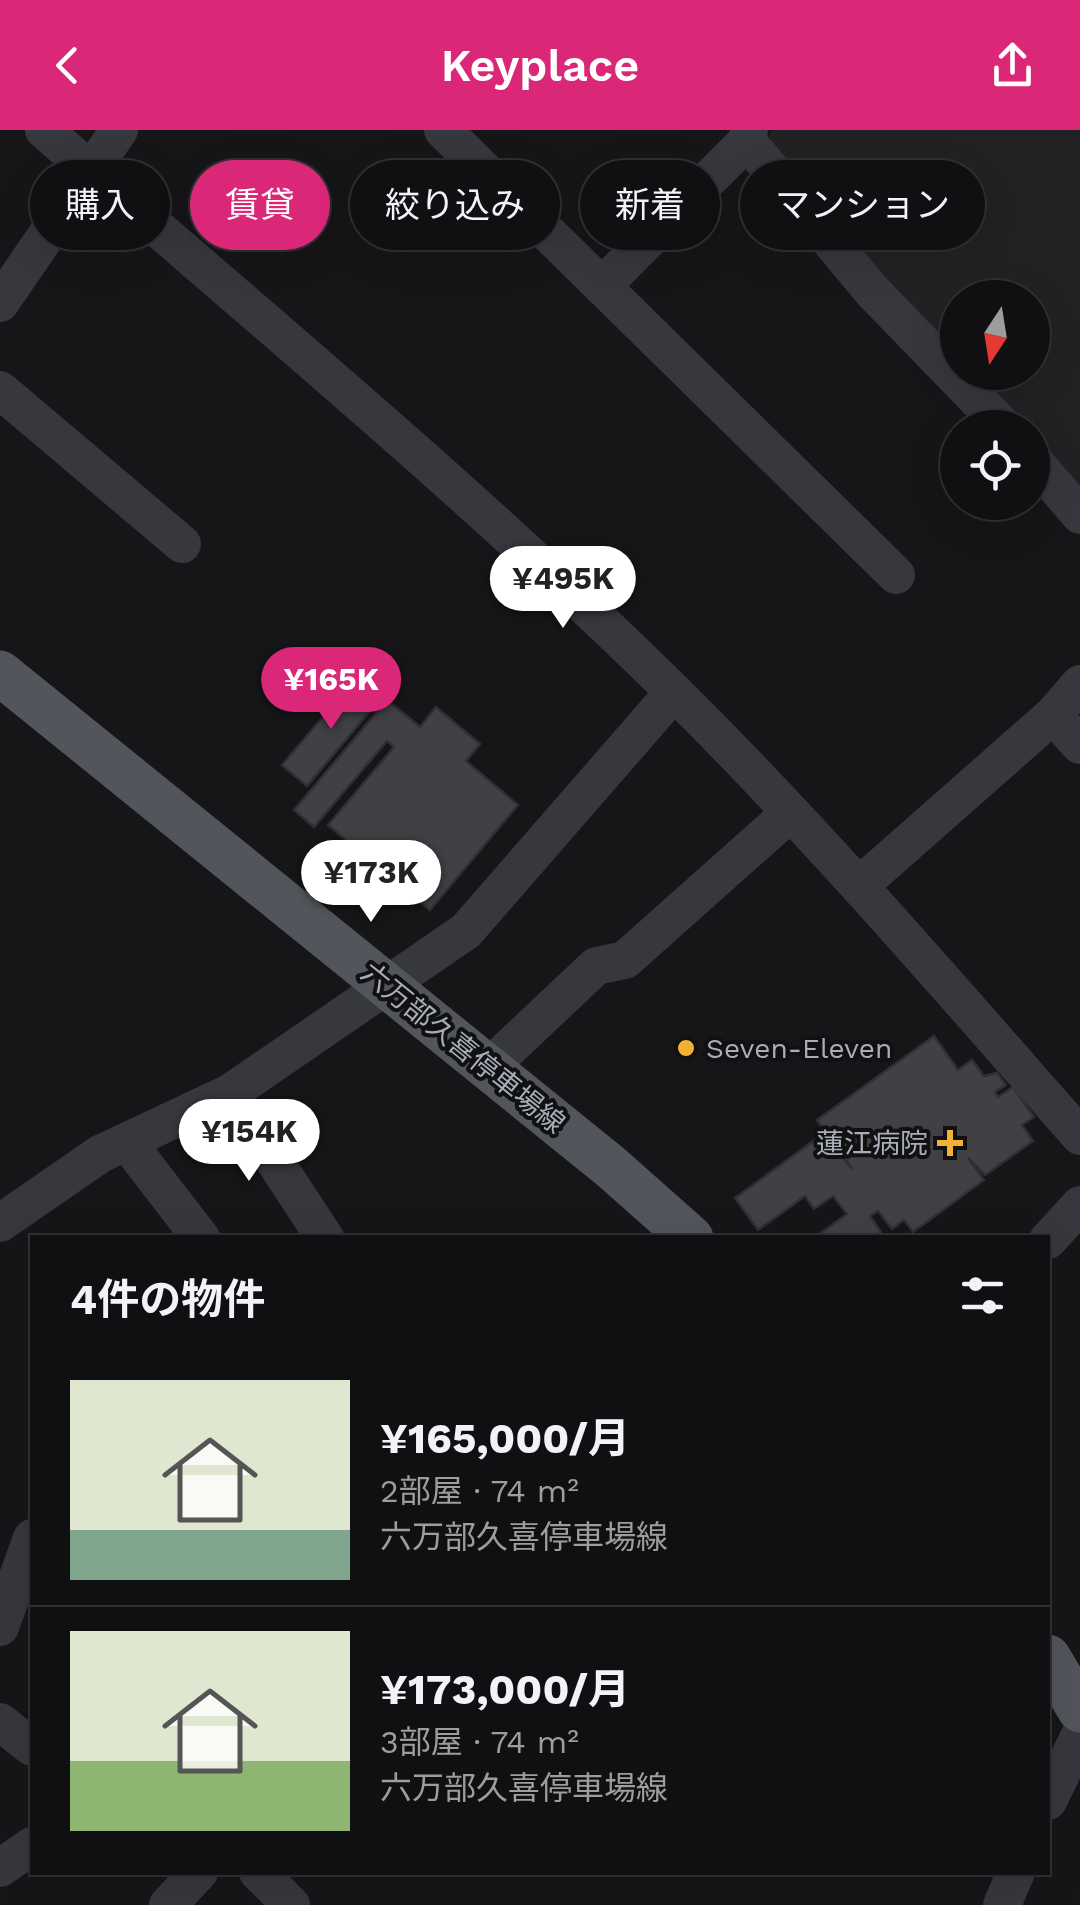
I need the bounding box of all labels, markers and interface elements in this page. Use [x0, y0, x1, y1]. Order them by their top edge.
icon: back [40, 38, 95, 93]
icon: share [985, 38, 1040, 93]
text: Keyplace [441, 39, 639, 92]
chip: 購入 [30, 160, 170, 250]
chip: 賃貸 [190, 160, 330, 250]
chip: 絞り込み [350, 160, 560, 250]
chip: 新着 [580, 160, 720, 250]
chip: マンション [740, 160, 985, 250]
north arrow [940, 280, 1050, 390]
map controls [940, 280, 1050, 520]
button: locate [940, 410, 1050, 520]
pin: ¥495K [493, 546, 633, 631]
text: ¥495K [512, 559, 614, 597]
pin: ¥165K [261, 647, 401, 732]
text: ¥165K [283, 660, 379, 698]
pin: ¥173K [301, 840, 441, 925]
text: ¥173K [323, 853, 419, 891]
street label: 六万部久喜停車場線 [355, 956, 571, 1140]
place label: Seven-Eleven [706, 1032, 892, 1065]
marker: Seven-Eleven [675, 1037, 697, 1059]
pin: ¥154K [179, 1099, 319, 1184]
text: ¥154K [201, 1112, 297, 1150]
place label: 蓮江病院 [816, 1127, 928, 1160]
marker: 蓮江病院 [937, 1130, 963, 1156]
icon: filters [955, 1268, 1010, 1323]
text: 4件の物件 [70, 1275, 265, 1324]
text: ¥165,000/月 [380, 1414, 630, 1463]
icon: home [150, 1420, 270, 1540]
text: 2部屋 · 74 m² [380, 1472, 579, 1510]
text: 六万部久喜停車場線 [380, 1518, 668, 1556]
text: ¥173,000/月 [380, 1665, 630, 1714]
icon: home [150, 1671, 270, 1791]
text: 3部屋 · 74 m² [380, 1723, 579, 1761]
text: 六万部久喜停車場線 [380, 1769, 668, 1807]

